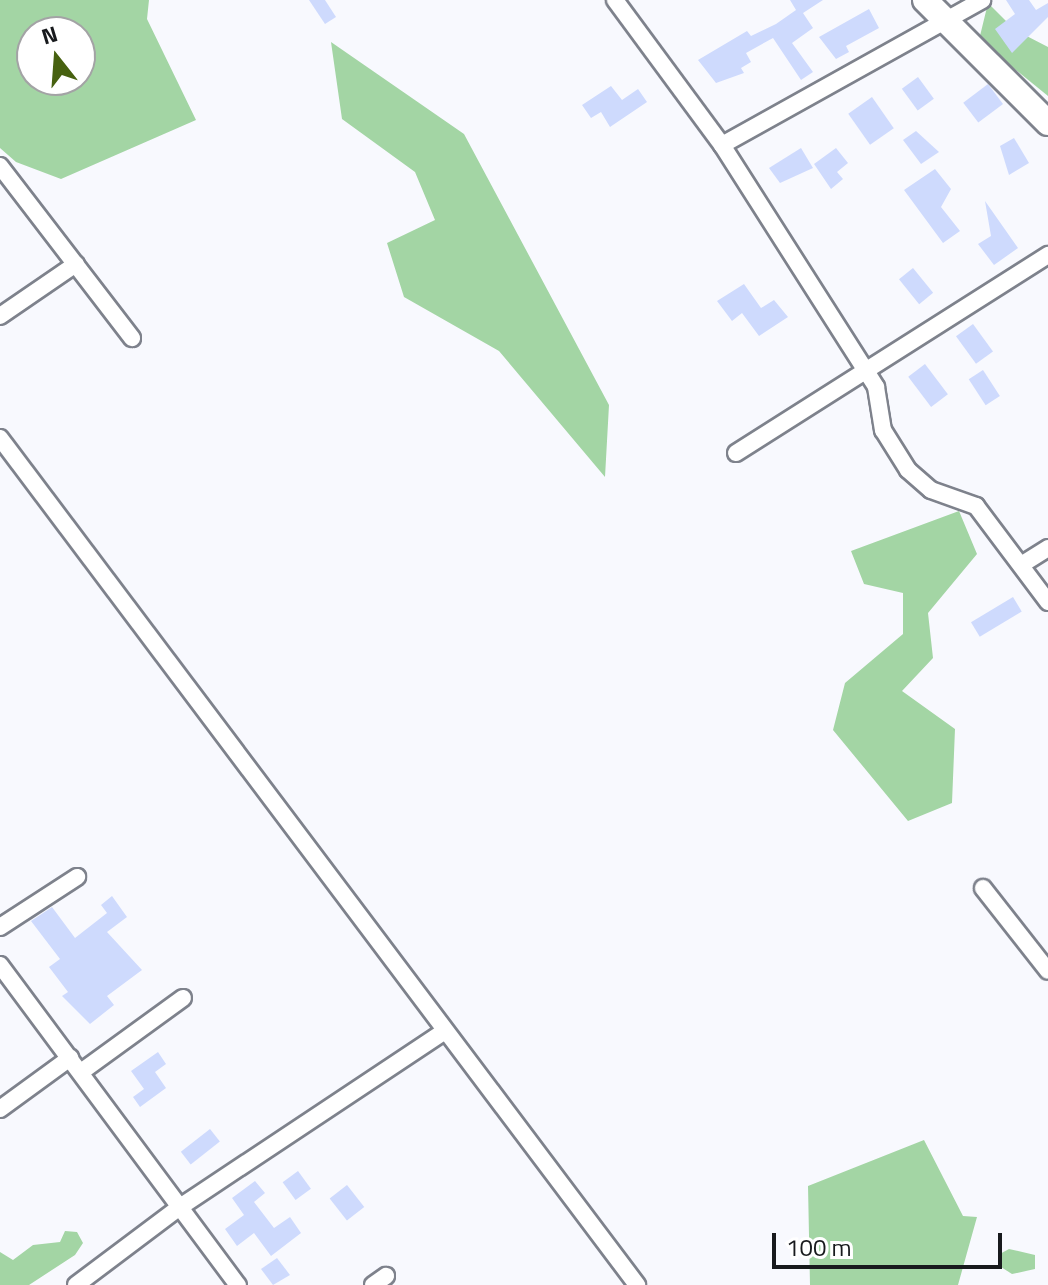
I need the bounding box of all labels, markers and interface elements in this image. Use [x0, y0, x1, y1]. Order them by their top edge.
north arrow [16, 16, 96, 96]
text: N [37, 16, 62, 53]
scale bar [776, 1217, 1006, 1267]
text: 100 m [786, 1229, 852, 1265]

